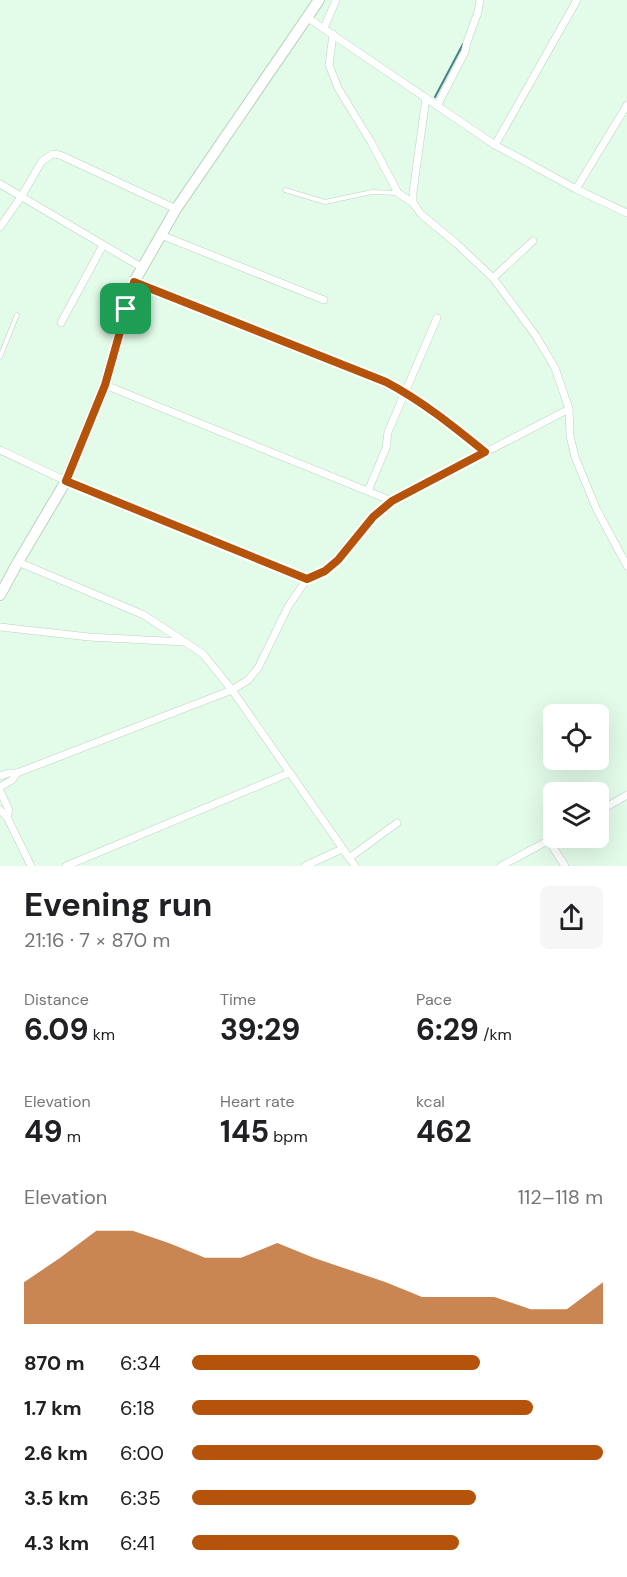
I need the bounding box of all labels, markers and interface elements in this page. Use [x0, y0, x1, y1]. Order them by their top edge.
pin [100, 283, 151, 334]
icon: arrive [109, 292, 142, 325]
map controls [543, 704, 609, 848]
button: locate [543, 704, 609, 770]
button: layers [543, 782, 609, 848]
text: Evening run [24, 883, 212, 926]
button: share [540, 886, 603, 949]
text: 21:16 · 7 × 870 m [24, 927, 170, 953]
text: Distance [24, 989, 89, 1010]
text: Time [220, 989, 256, 1010]
text: Pace [416, 989, 452, 1010]
text: 6.09 [24, 1010, 89, 1049]
text: 39:29 [220, 1010, 300, 1049]
text: 6:29 [416, 1010, 479, 1049]
text: km [89, 1024, 115, 1045]
text: /km [479, 1024, 512, 1045]
text: Elevation [24, 1091, 91, 1112]
text: Heart rate [220, 1091, 295, 1112]
text: kcal [416, 1091, 445, 1112]
text: 49 [24, 1112, 63, 1151]
text: 145 [220, 1112, 269, 1151]
text: 462 [416, 1112, 472, 1151]
text: m [63, 1126, 81, 1147]
text: bpm [269, 1126, 308, 1147]
text: Elevation [24, 1184, 107, 1210]
text: 112–118 m [518, 1184, 603, 1210]
text: 870 m [24, 1350, 85, 1376]
text: 6:34 [120, 1350, 161, 1376]
text: 1.7 km [24, 1395, 82, 1421]
text: 6:18 [120, 1395, 155, 1421]
text: 2.6 km [24, 1440, 88, 1466]
text: 6:00 [120, 1440, 164, 1466]
text: 3.5 km [24, 1485, 89, 1511]
text: 6:35 [120, 1485, 161, 1511]
text: 4.3 km [24, 1530, 89, 1556]
text: 6:41 [120, 1530, 155, 1556]

